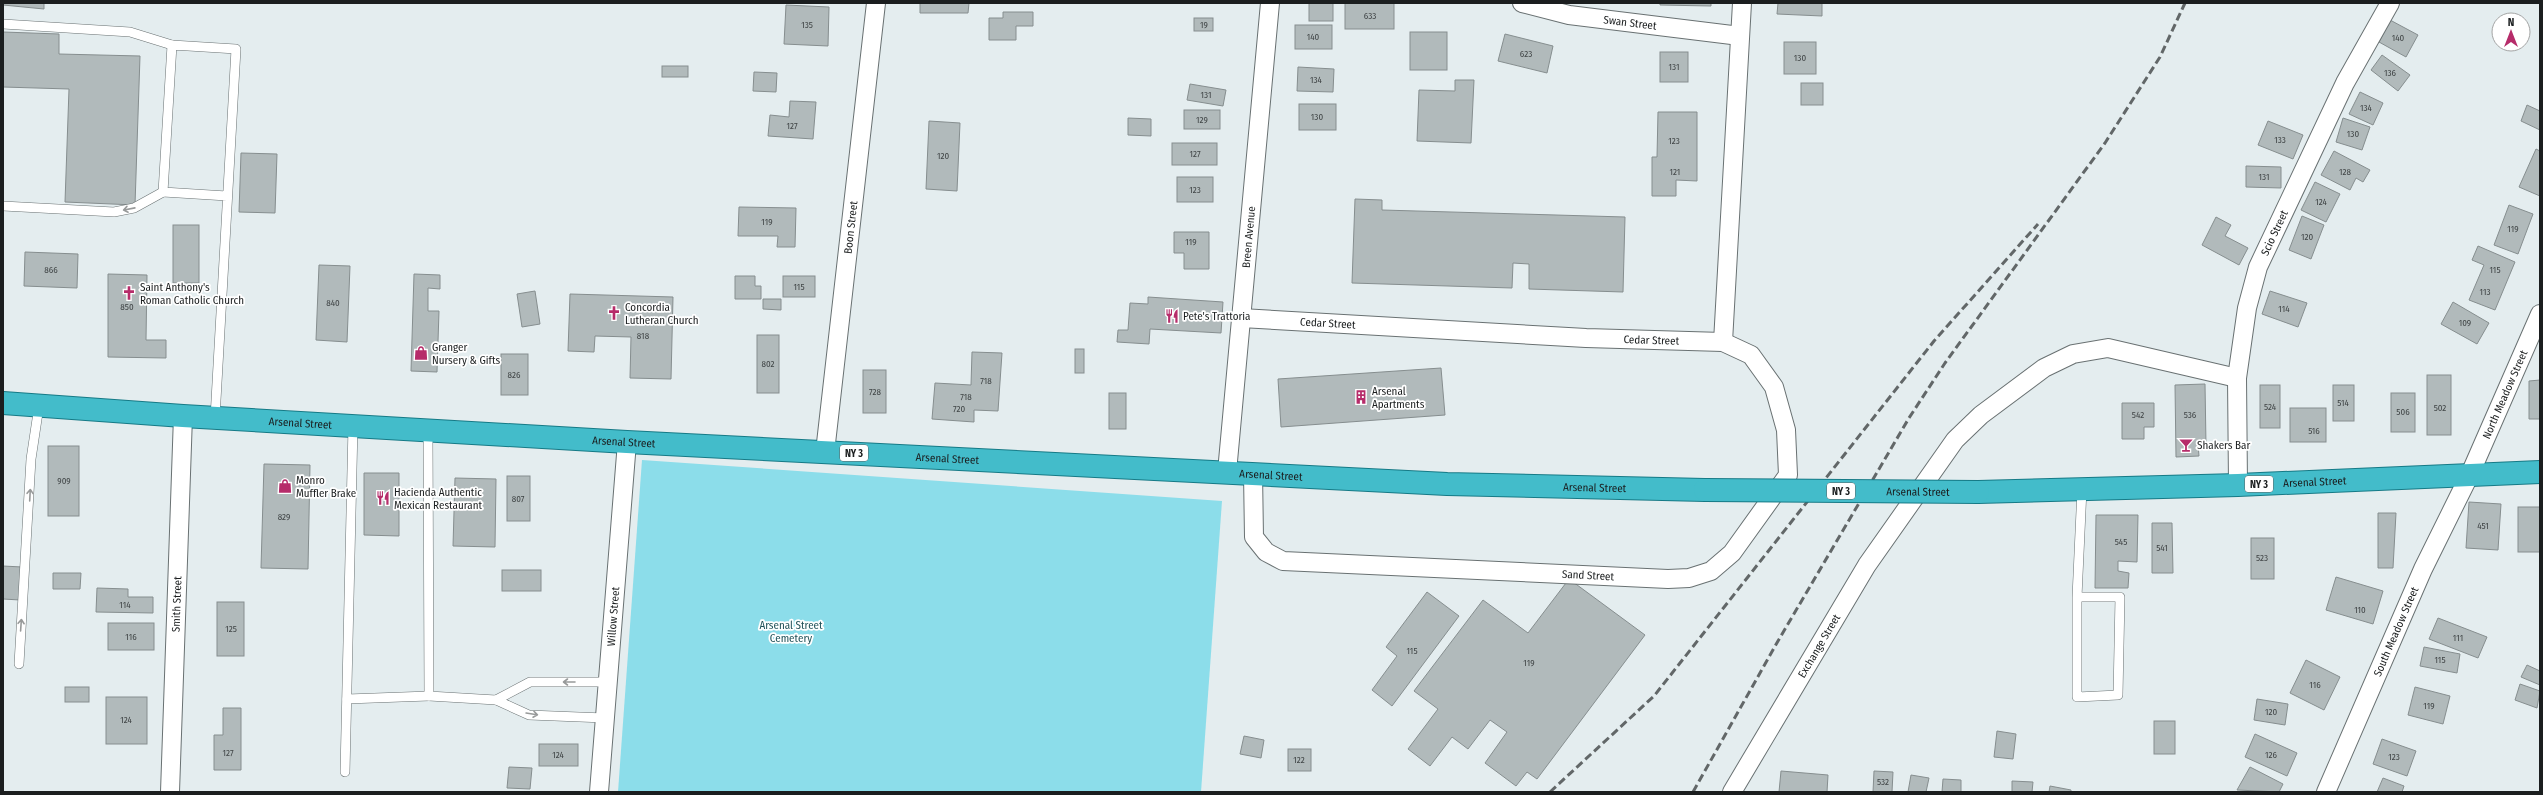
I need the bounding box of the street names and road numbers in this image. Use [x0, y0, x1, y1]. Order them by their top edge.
street label: Swan Street [1603, 13, 1658, 33]
street label: Boon Street [842, 200, 861, 255]
street label: Breen Avenue [1240, 206, 1258, 268]
street label: Scio Street [2258, 208, 2291, 258]
street label: Cedar Street [1300, 315, 1356, 332]
street label: Cedar Street [1623, 333, 1680, 348]
street label: North Meadow Street [2480, 348, 2531, 441]
street label: Arsenal Street [268, 415, 333, 432]
street label: Arsenal Street [592, 434, 656, 450]
road number: NY 3 [840, 445, 868, 461]
street label: Arsenal Street [915, 451, 980, 467]
street label: Arsenal Street [1239, 467, 1303, 484]
street label: Arsenal Street [2283, 474, 2347, 490]
road number: NY 3 [2245, 476, 2273, 492]
street label: Arsenal Street [1563, 481, 1627, 495]
road number: NY 3 [1827, 483, 1855, 499]
street label: Arsenal Street [1886, 485, 1950, 499]
street label: Sand Street [1562, 568, 1615, 583]
street label: Smith Street [170, 576, 184, 632]
street label: South Meadow Street [2371, 585, 2422, 678]
street label: Willow Street [605, 586, 622, 647]
street label: Exchange Street [1795, 612, 1843, 680]

